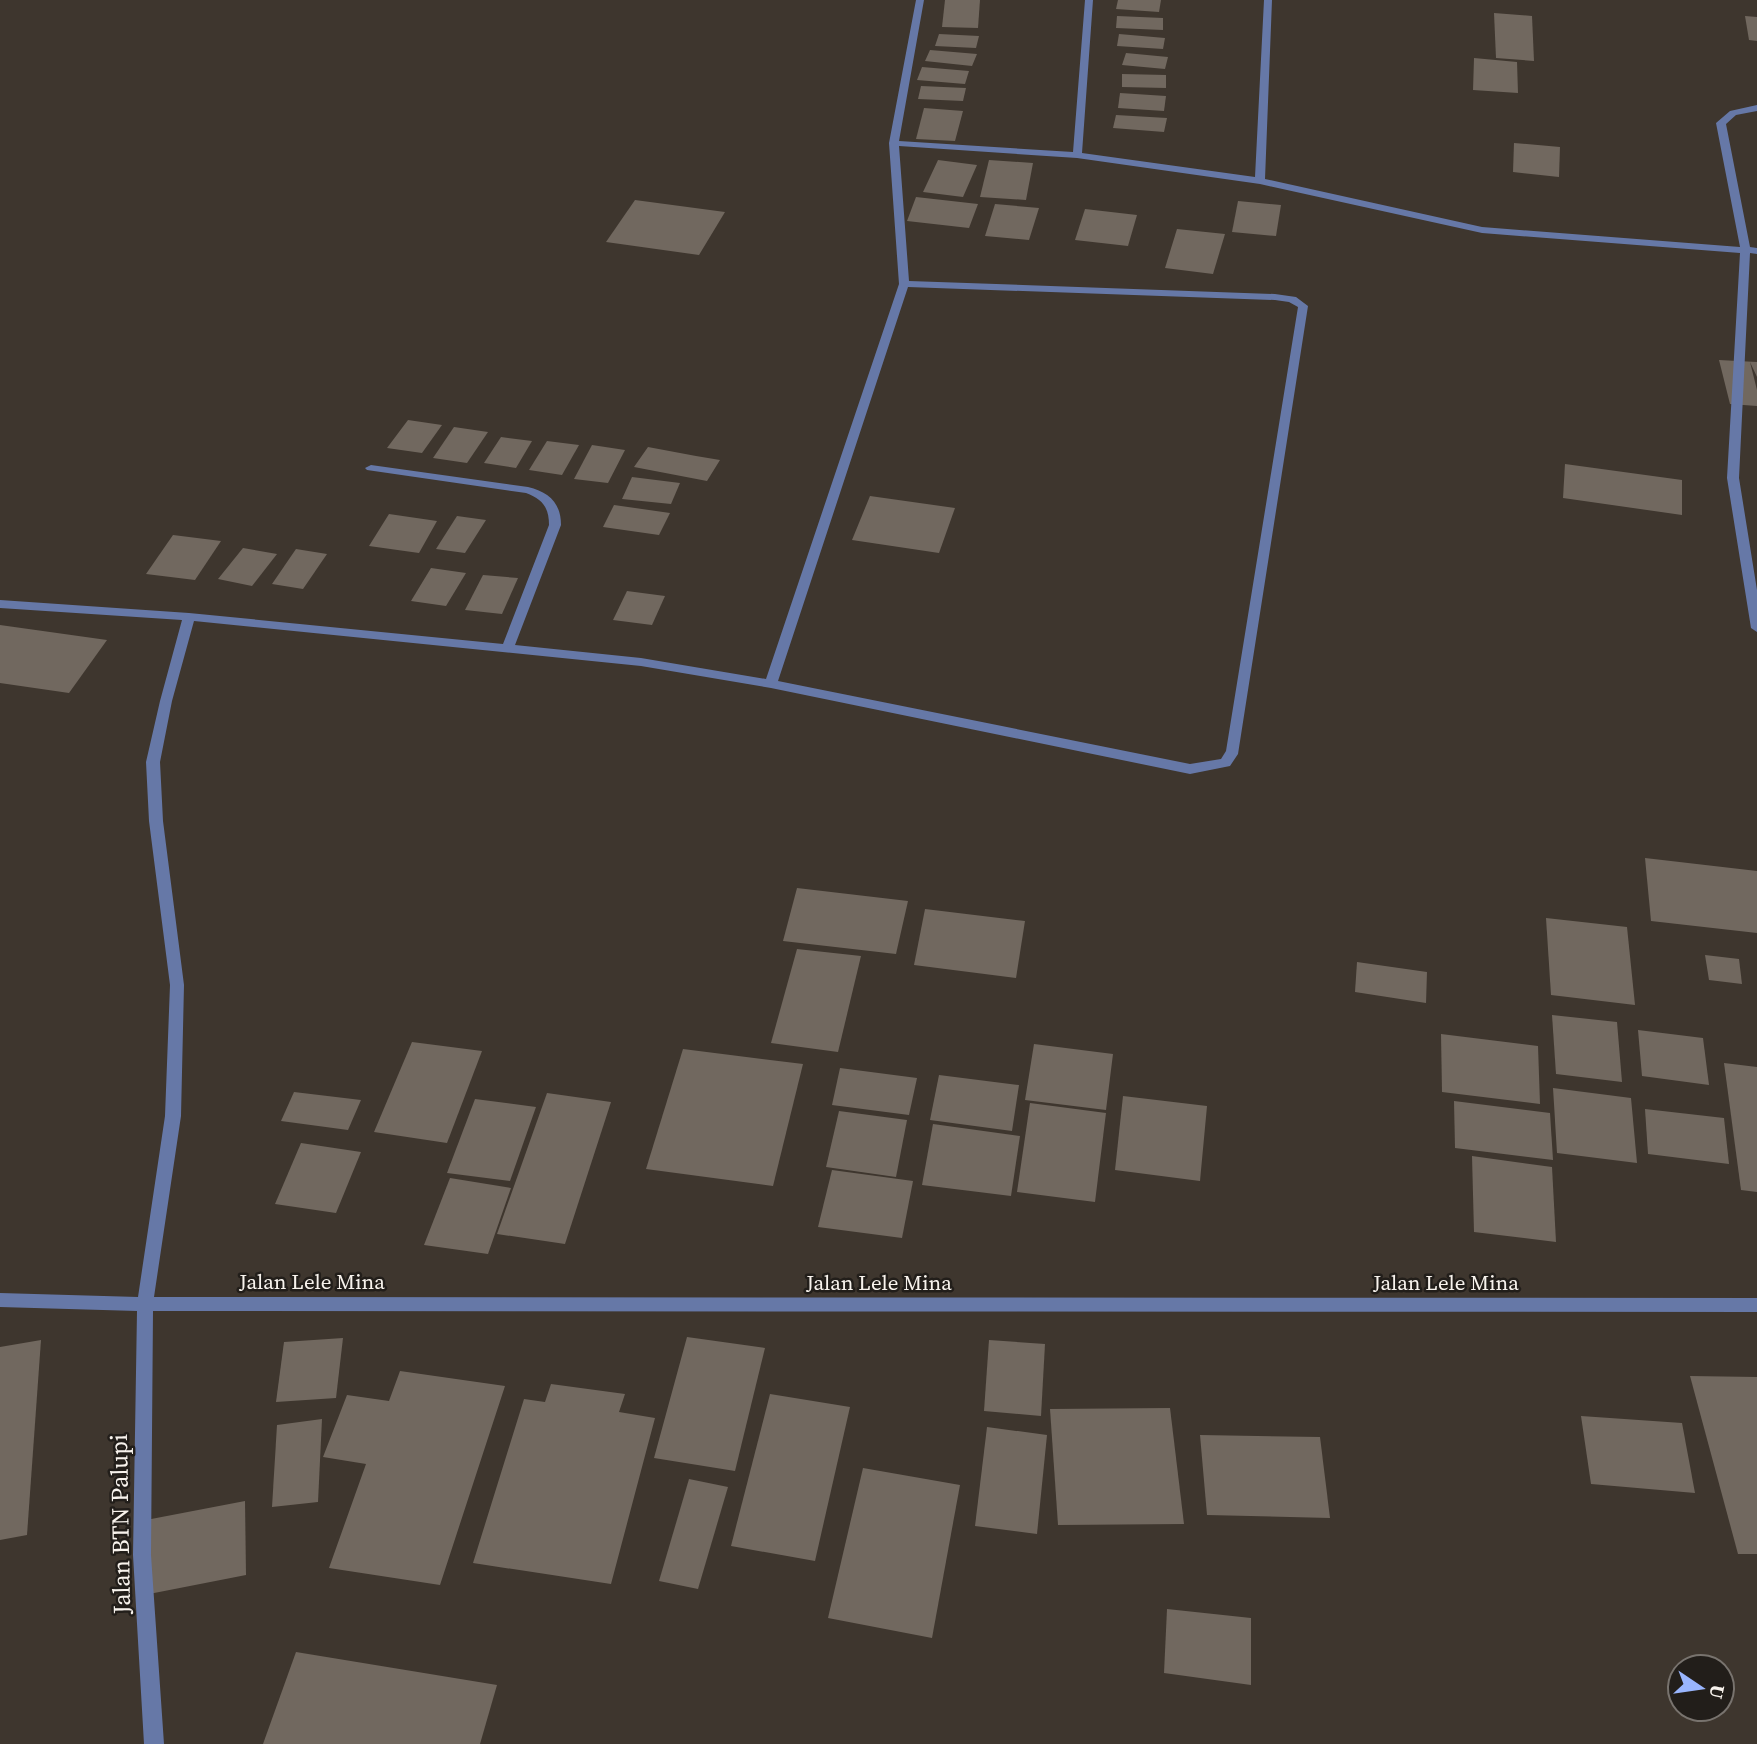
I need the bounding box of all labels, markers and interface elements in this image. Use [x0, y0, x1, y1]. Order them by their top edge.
street label: Jalan Lele Mina [238, 1267, 385, 1296]
street label: Jalan Lele Mina [805, 1268, 952, 1297]
street label: Jalan Lele Mina [1372, 1268, 1519, 1297]
street label: Jalan BTN Palupi [102, 1434, 138, 1615]
north arrow [1666, 1653, 1736, 1723]
text: U [1703, 1682, 1732, 1702]

